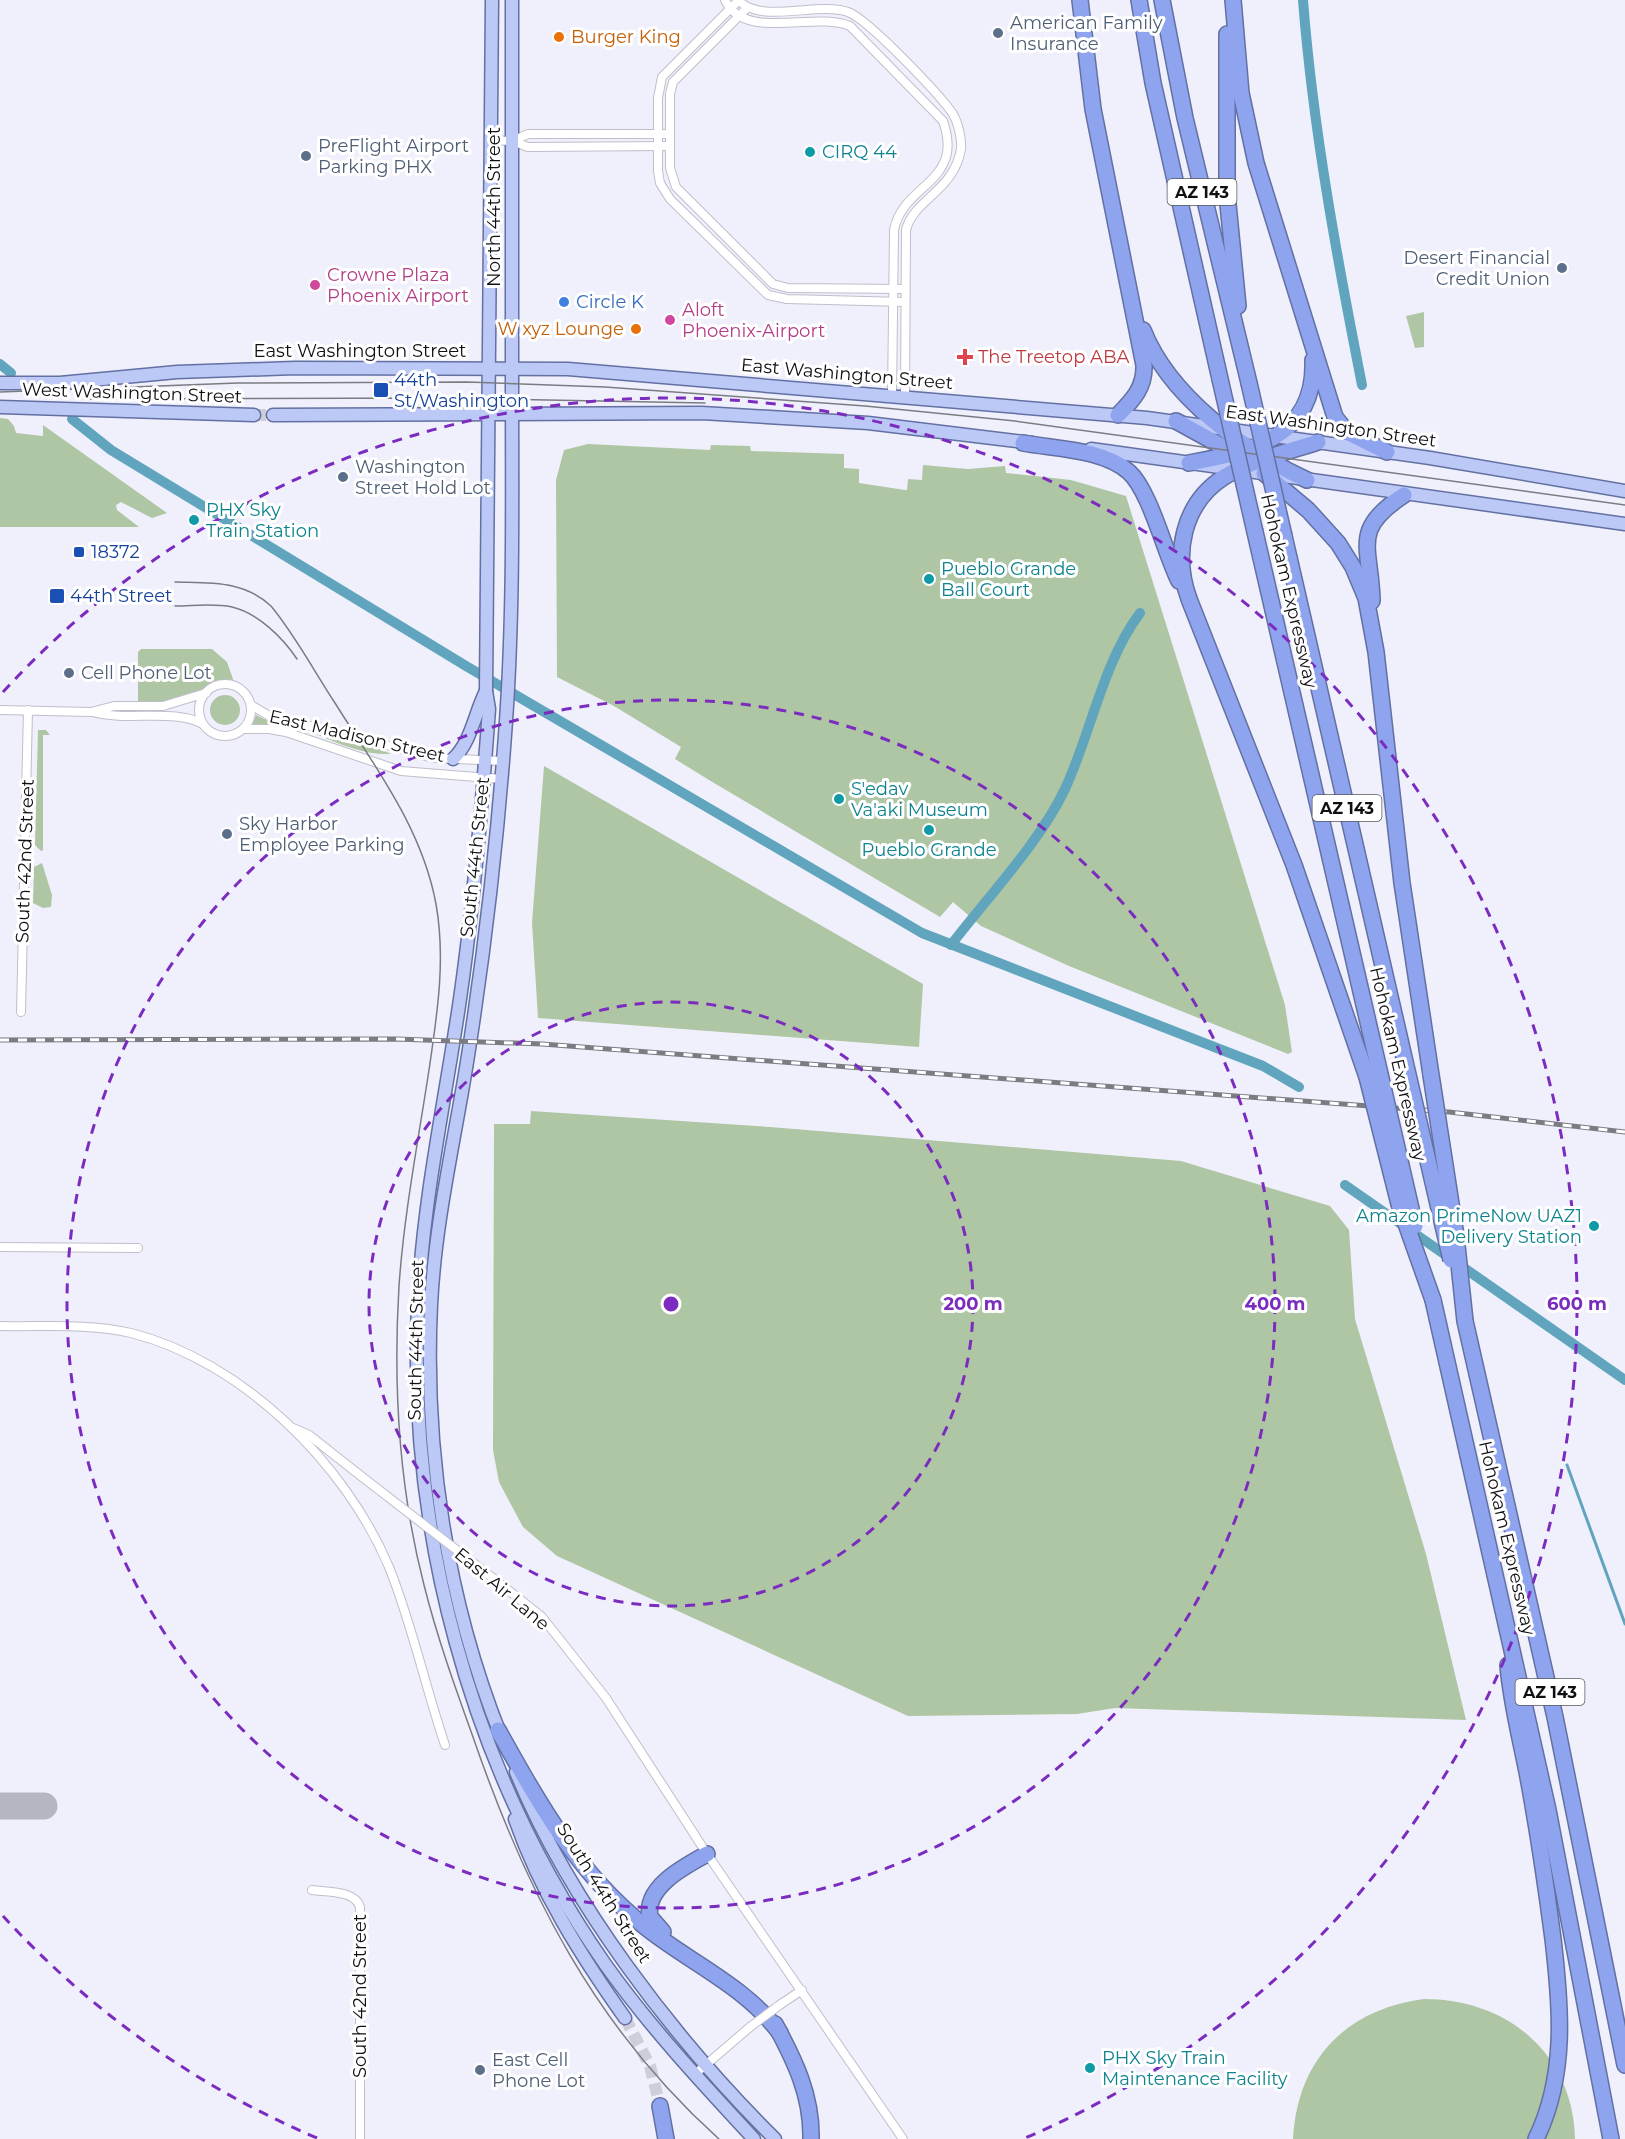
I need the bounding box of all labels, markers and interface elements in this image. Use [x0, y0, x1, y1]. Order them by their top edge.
place label: American Family Insurance [1010, 12, 1163, 55]
place label: Burger King [571, 26, 681, 48]
marker: American Family Insurance [991, 26, 1005, 40]
marker: Burger King [552, 30, 566, 44]
street label: North 44th Street [483, 127, 505, 287]
place label: PreFlight Airport Parking PHX [318, 135, 469, 178]
place label: CIRQ 44 [822, 141, 897, 163]
marker: CIRQ 44 [803, 145, 817, 159]
marker: PreFlight Airport Parking PHX [299, 149, 313, 163]
road number: AZ 143 [1168, 179, 1236, 205]
place label: Desert Financial Credit Union [1404, 247, 1550, 290]
marker: Desert Financial Credit Union [1555, 261, 1569, 275]
place label: Crowne Plaza Phoenix Airport [327, 264, 469, 307]
marker: Crowne Plaza Phoenix Airport [308, 278, 322, 292]
place label: Circle K [576, 291, 644, 313]
marker: Circle K [557, 295, 571, 309]
place label: Aloft Phoenix-Airport [682, 299, 825, 342]
marker: Aloft Phoenix-Airport [663, 313, 677, 327]
place label: W xyz Lounge [497, 318, 624, 340]
marker: W xyz Lounge [629, 322, 643, 336]
street label: East Washington Street [254, 340, 466, 362]
place label: The Treetop ABA [978, 346, 1129, 368]
marker: The Treetop ABA [956, 348, 974, 366]
street label: East Washington Street [740, 354, 954, 394]
place label: 44th St/Washington [394, 369, 529, 412]
street label: West Washington Street [22, 378, 242, 408]
marker: 44th St/Washington [372, 381, 390, 399]
street label: East Washington Street [1224, 400, 1438, 452]
place label: Washington Street Hold Lot [355, 456, 491, 499]
marker: Washington Street Hold Lot [336, 470, 350, 484]
street label: Hohokam Expressway [1256, 492, 1322, 691]
place label: PHX Sky Train Station [206, 499, 319, 542]
marker: PHX Sky Train Station [187, 513, 201, 527]
place label: 18372 [91, 541, 140, 563]
marker: 18372 [72, 545, 86, 559]
place label: Pueblo Grande Ball Court [941, 558, 1076, 601]
marker: Pueblo Grande Ball Court [922, 572, 936, 586]
place label: 44th Street [70, 585, 172, 607]
marker: 44th Street [48, 587, 66, 605]
place label: Cell Phone Lot [81, 662, 212, 684]
marker: Cell Phone Lot [62, 666, 76, 680]
street label: East Madison Street [267, 705, 447, 767]
street label: South 44th Street [456, 776, 494, 938]
place label: S'edav Va'aki Museum [851, 778, 988, 821]
street label: South 42nd Street [11, 779, 39, 943]
marker: S'edav Va'aki Museum [832, 792, 846, 806]
road number: AZ 143 [1312, 795, 1382, 821]
place label: Sky Harbor Employee Parking [239, 813, 405, 856]
marker: Pueblo Grande [922, 823, 936, 837]
marker: Sky Harbor Employee Parking [220, 827, 234, 841]
place label: Pueblo Grande [861, 839, 997, 861]
street label: Hohokam Expressway [1365, 965, 1431, 1164]
place label: Amazon PrimeNow UAZ1 Delivery Station [1356, 1205, 1582, 1248]
marker: Amazon PrimeNow UAZ1 Delivery Station [1587, 1219, 1601, 1233]
street label: South 44th Street [404, 1259, 428, 1421]
text: 200 m [943, 1293, 1003, 1315]
text: 400 m [1245, 1293, 1305, 1315]
text: 600 m [1547, 1293, 1607, 1315]
centre of rings [661, 1294, 681, 1314]
street label: Hohokam Expressway [1474, 1439, 1540, 1638]
street label: East Air Lane [450, 1543, 554, 1635]
road number: AZ 143 [1516, 1679, 1584, 1705]
street label: South 44th Street [552, 1819, 656, 1967]
street label: South 42nd Street [349, 1914, 371, 2078]
place label: PHX Sky Train Maintenance Facility [1102, 2047, 1288, 2090]
place label: East Cell Phone Lot [492, 2049, 585, 2092]
marker: PHX Sky Train Maintenance Facility [1083, 2061, 1097, 2075]
marker: East Cell Phone Lot [473, 2063, 487, 2077]

